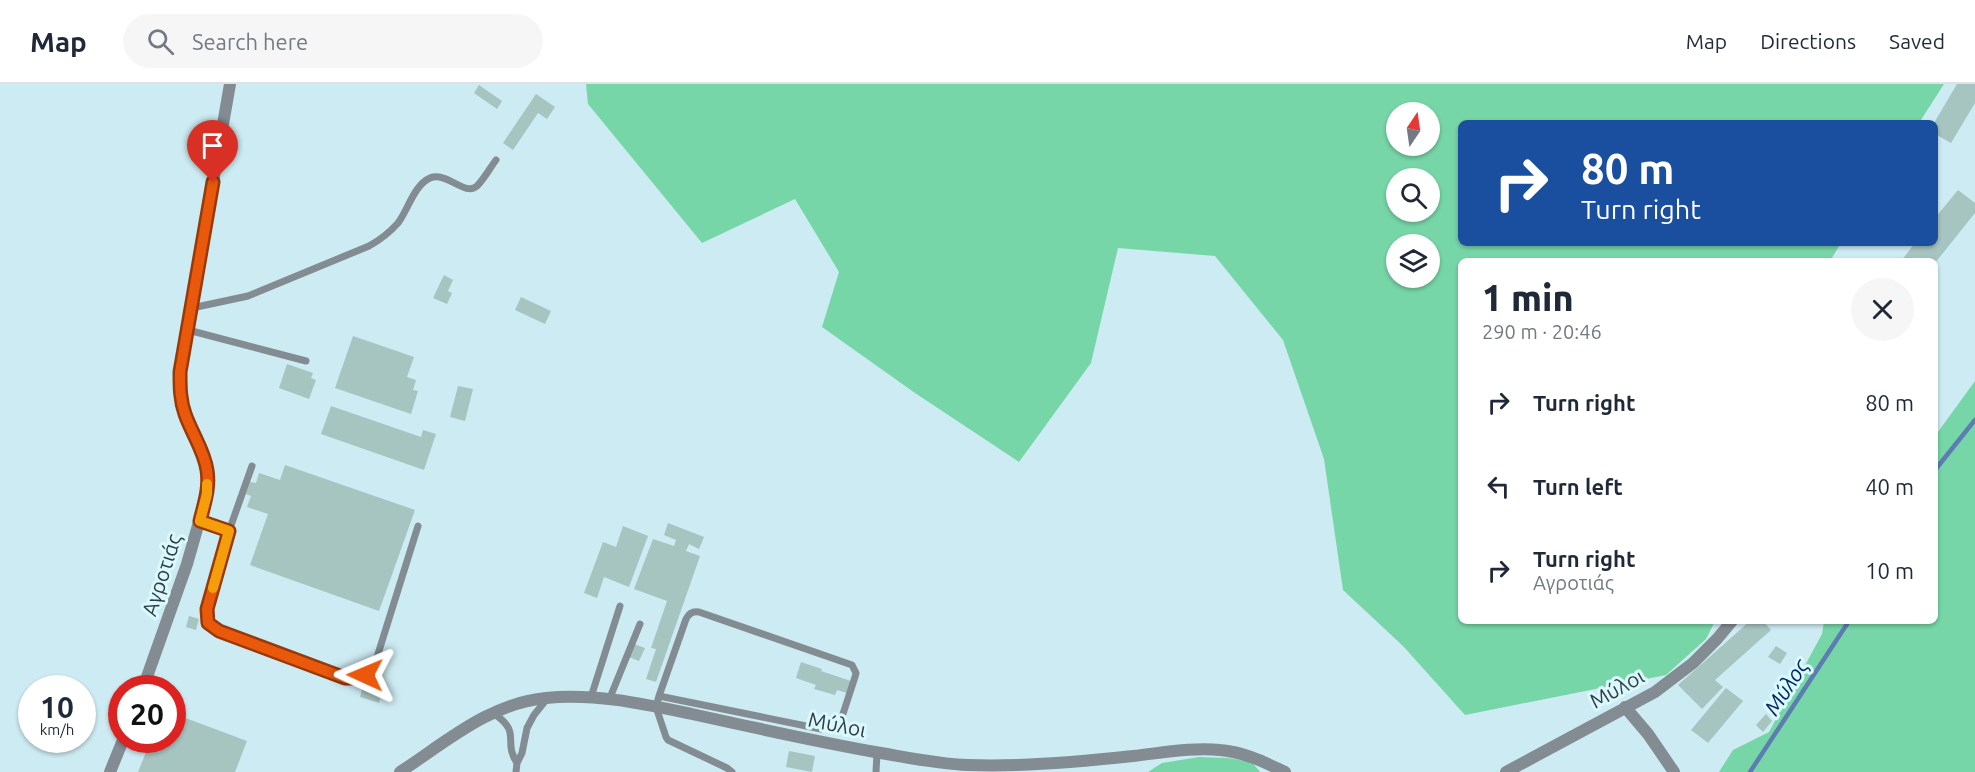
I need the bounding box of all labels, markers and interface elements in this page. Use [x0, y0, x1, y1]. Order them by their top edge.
search box [123, 14, 543, 68]
icon: search [144, 25, 177, 58]
text: Map [30, 26, 87, 57]
text: Search here [192, 29, 308, 54]
text: Map [1686, 29, 1727, 53]
text: Directions [1760, 29, 1856, 53]
text: Saved [1889, 29, 1945, 53]
north arrow [1386, 102, 1440, 156]
map controls [1386, 102, 1440, 288]
pin [187, 120, 238, 182]
icon: arrive [196, 129, 229, 162]
icon: right [1482, 144, 1560, 222]
text: 80 m [1581, 145, 1675, 192]
button: search [1386, 168, 1440, 222]
text: Turn right [1581, 194, 1701, 224]
button: layers [1386, 234, 1440, 288]
text: 1 min [1482, 277, 1574, 318]
button: close [1851, 278, 1914, 341]
text: 290 m · 20:46 [1482, 320, 1602, 343]
icon: right [1482, 386, 1515, 419]
text: Turn right [1533, 390, 1635, 415]
text: 80 m [1865, 390, 1914, 415]
icon: left [1482, 470, 1515, 503]
text: Turn left [1533, 474, 1623, 499]
text: 40 m [1865, 474, 1914, 499]
street label: Αγροτιάς [137, 530, 186, 619]
text: Turn right [1533, 546, 1635, 571]
icon: right [1482, 554, 1515, 587]
text: 10 m [1865, 558, 1914, 583]
text: Αγροτιάς [1533, 571, 1614, 594]
position arrow [333, 643, 397, 707]
water label: Μύλος [1758, 653, 1815, 720]
street label: Μύλοι [1585, 663, 1648, 713]
speed limit sign: 20 [108, 675, 186, 753]
text: 10 [40, 690, 74, 724]
street label: Μύλοι [806, 707, 868, 741]
text: km/h [40, 721, 74, 738]

